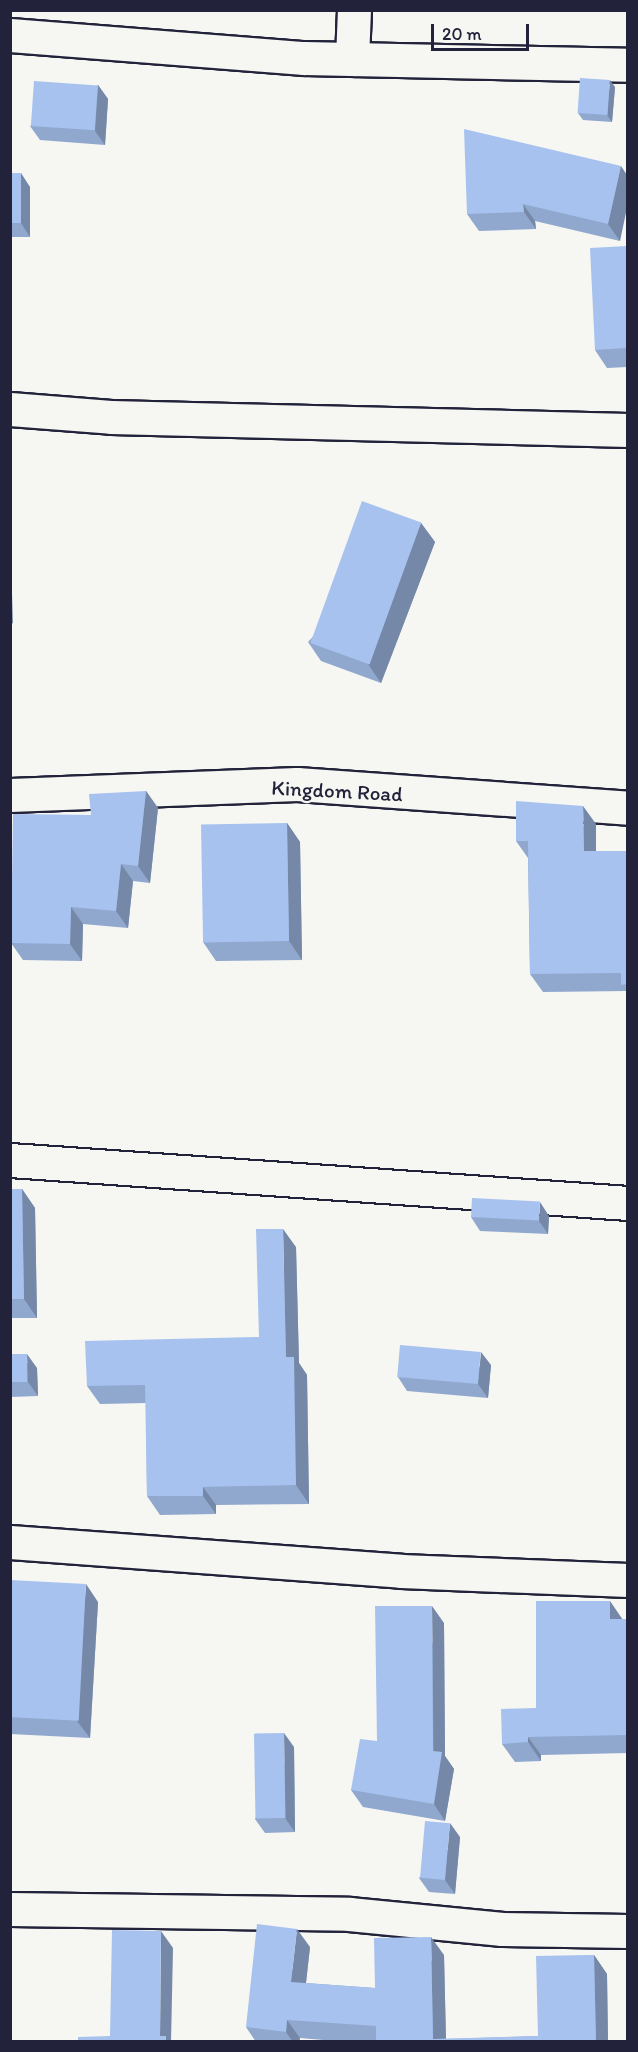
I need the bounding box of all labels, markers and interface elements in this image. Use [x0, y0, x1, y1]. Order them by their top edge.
scale bar [434, 12, 532, 50]
text: 20 m [442, 23, 482, 45]
street label: Kingdom Road [271, 775, 403, 807]

